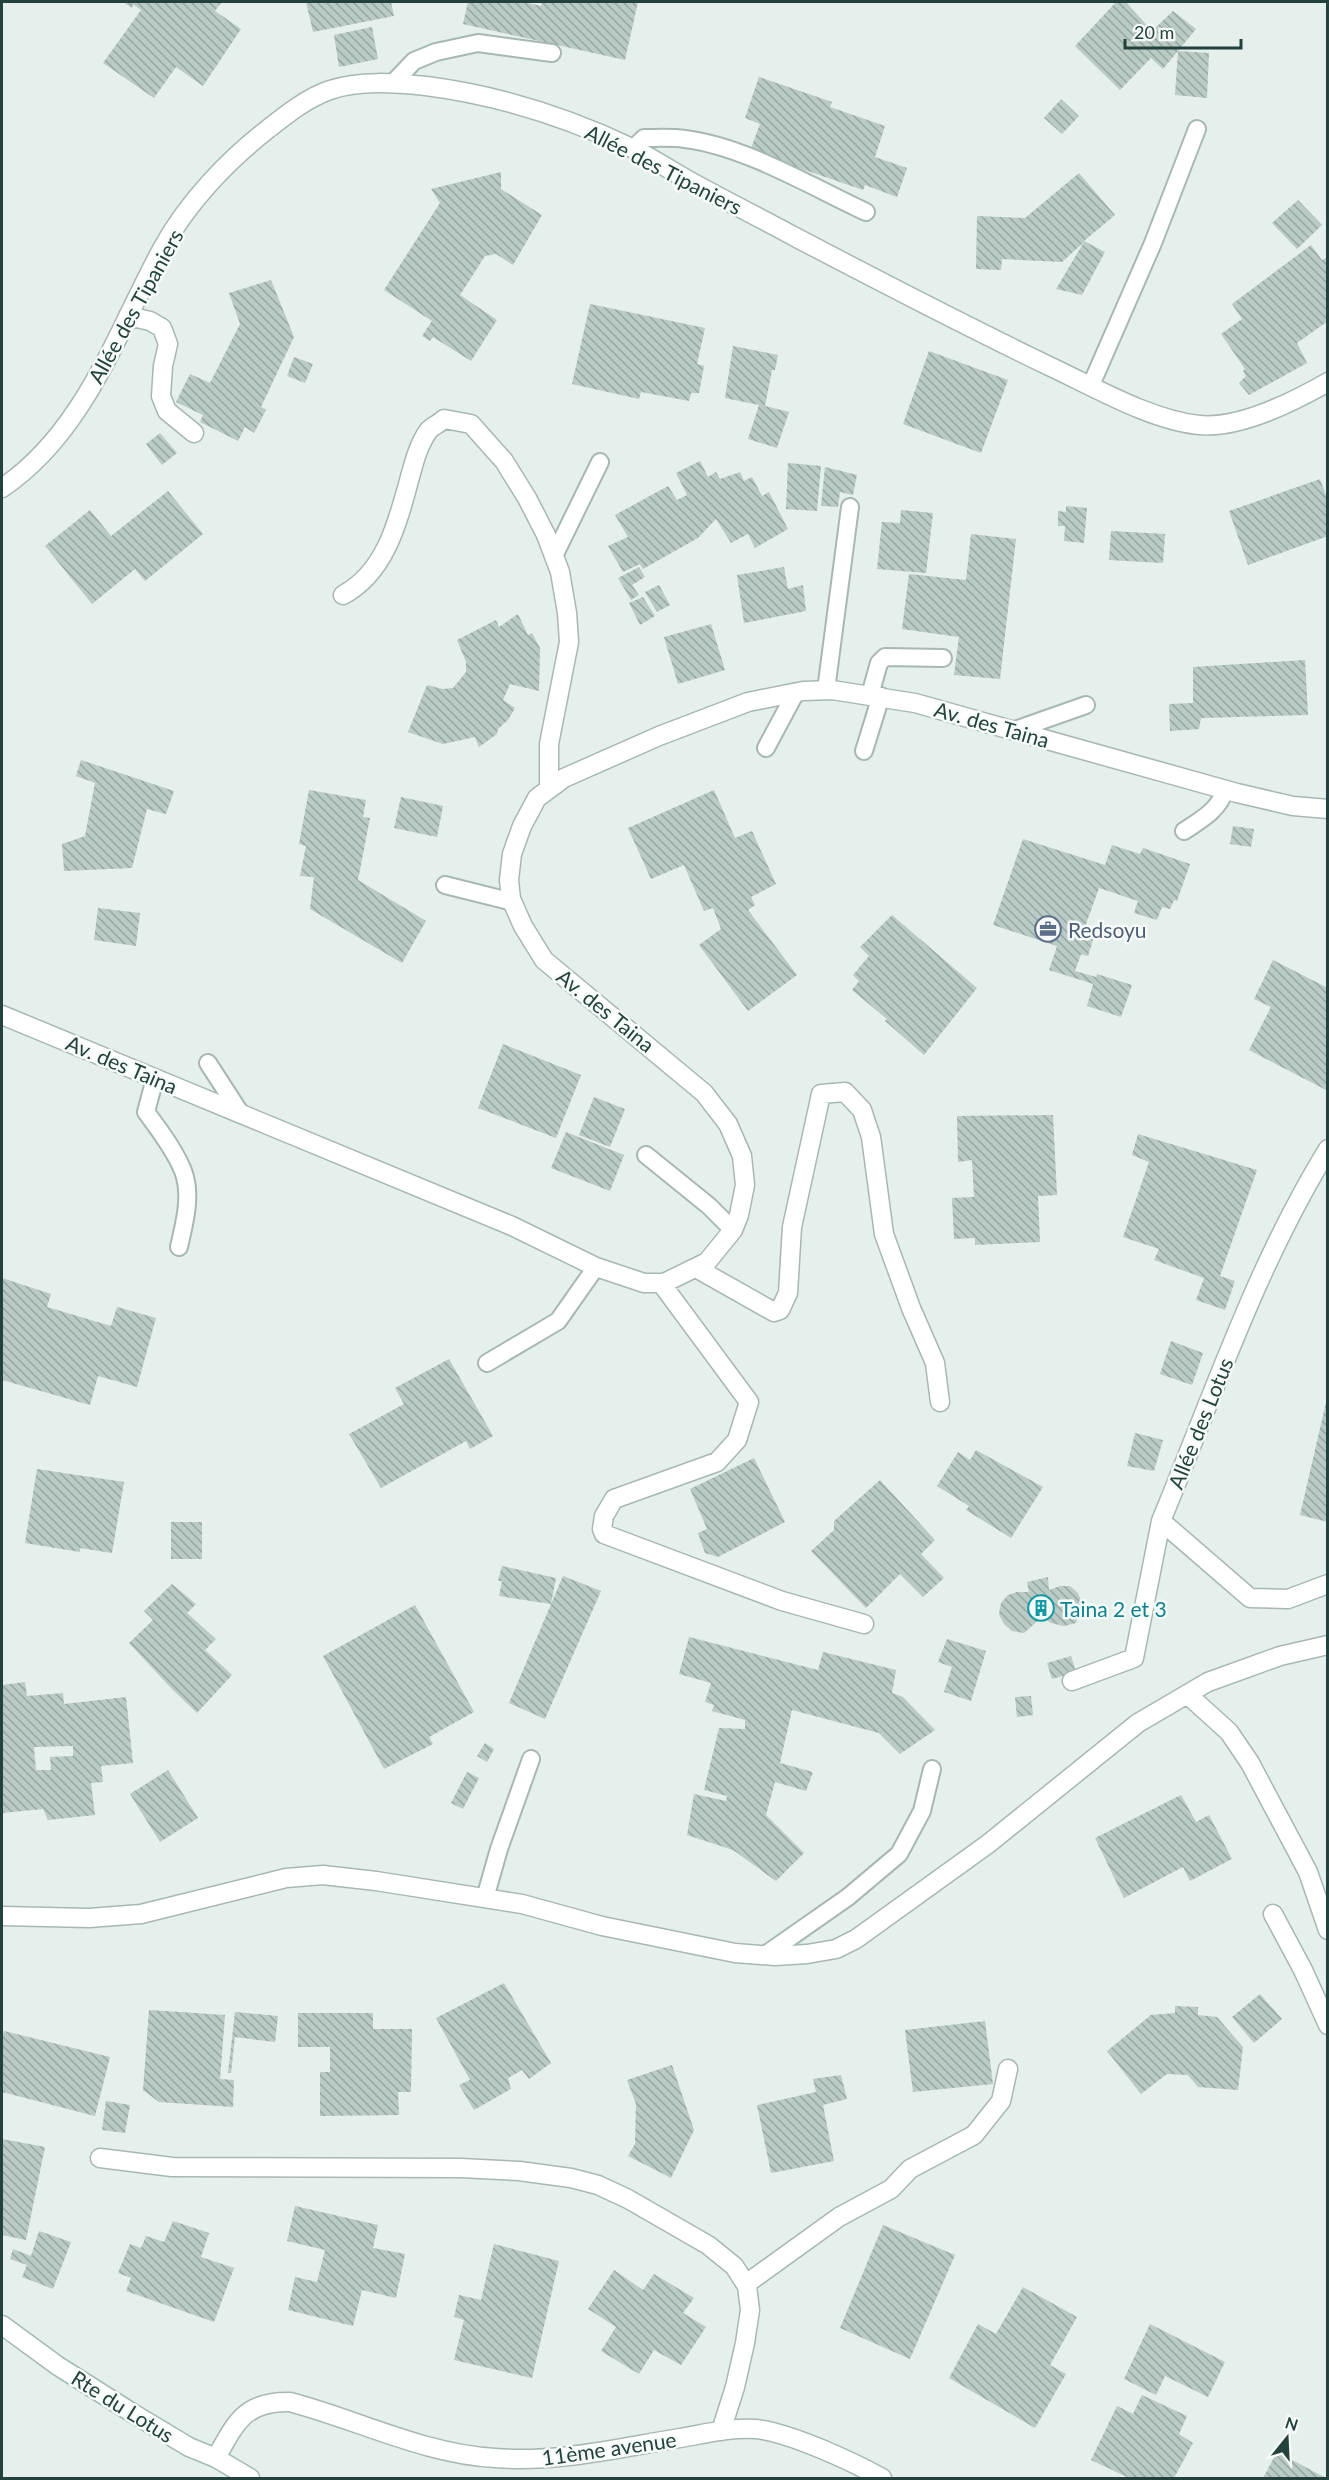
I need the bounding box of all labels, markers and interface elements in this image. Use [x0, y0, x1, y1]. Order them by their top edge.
scale bar [1125, 12, 1240, 50]
text: 20 m [1134, 21, 1174, 43]
street label: Allée des Tipaniers [582, 119, 746, 219]
street label: Allée des Tipaniers [82, 225, 188, 387]
street label: Av. des Taina [932, 696, 1052, 752]
office icon: Redsoyu [1033, 914, 1063, 944]
place label: Redsoyu [1068, 917, 1147, 942]
street label: Av. des Taina [552, 963, 660, 1057]
street label: Av. des Taina [63, 1029, 181, 1099]
street label: Allée des Lotus [1162, 1354, 1238, 1492]
building icon: Taina 2 et 3 [1026, 1593, 1056, 1623]
place label: Taina 2 et 3 [1060, 1596, 1167, 1621]
street label: Rte du Lotus [67, 2365, 179, 2447]
north arrow [1257, 2408, 1317, 2468]
text: N [1283, 2412, 1301, 2434]
street label: 11ème avenue [540, 2426, 678, 2470]

